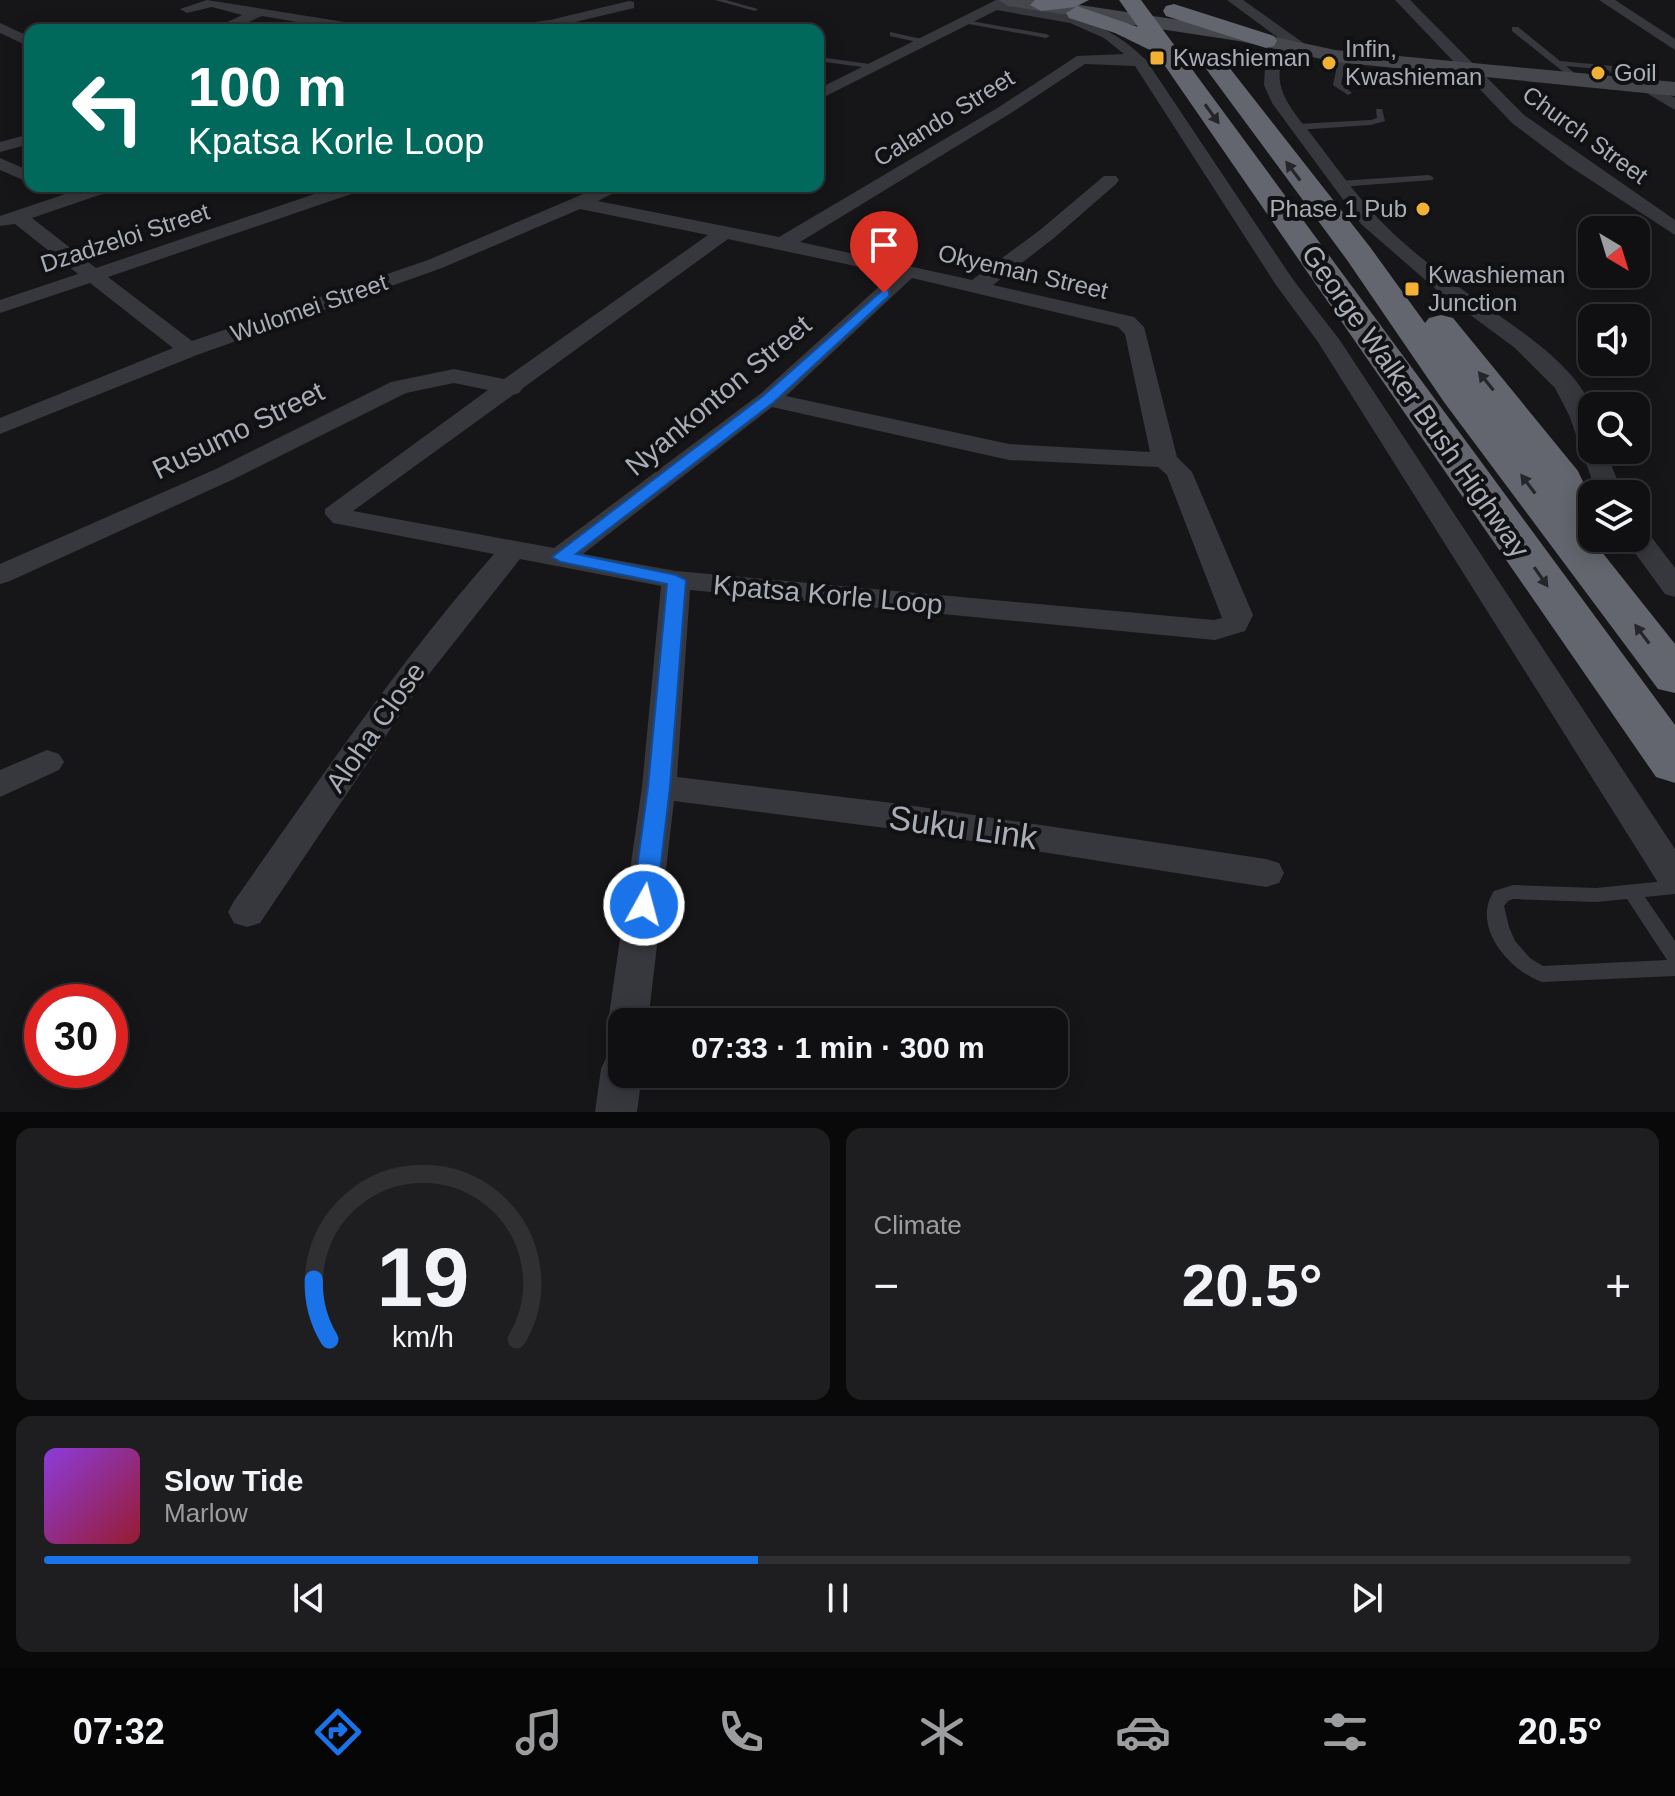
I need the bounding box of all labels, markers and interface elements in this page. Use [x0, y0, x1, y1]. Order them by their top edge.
place label: Infin, Kwashieman [1345, 35, 1482, 90]
place label: Kwashieman [1173, 44, 1310, 71]
marker: Kwashieman [1148, 49, 1166, 67]
marker: Infin, Kwashieman [1320, 54, 1338, 72]
text: 100 m [188, 55, 347, 118]
icon: left [56, 56, 160, 160]
place label: Goil [1614, 59, 1657, 86]
street label: Calando Street [869, 64, 1019, 171]
marker: Goil [1589, 64, 1607, 82]
street label: Church Street [1517, 80, 1653, 189]
one-way arrow [1204, 104, 1220, 125]
text: Kpatsa Korle Loop [188, 121, 484, 162]
one-way arrow [1286, 161, 1302, 181]
place label: Phase 1 Pub [1270, 195, 1407, 222]
street label: Dzadzeloi Street [37, 197, 213, 278]
marker: Phase 1 Pub [1414, 200, 1432, 218]
pin [850, 211, 918, 293]
north arrow [1578, 216, 1650, 288]
map controls [1578, 216, 1650, 552]
icon: arrive [862, 223, 906, 267]
street label: Okyeman Street [936, 239, 1111, 304]
street label: George Walker Bush Highway [1296, 239, 1536, 563]
place label: Kwashieman Junction [1428, 261, 1565, 316]
street label: Wulomei Street [227, 268, 391, 347]
marker: Kwashieman Junction [1403, 280, 1421, 298]
button: sound [1578, 304, 1650, 376]
street label: Nyankonton Street [620, 309, 817, 482]
one-way arrow [1478, 371, 1494, 391]
street label: Rusumo Street [147, 375, 329, 485]
button: search [1578, 392, 1650, 464]
one-way arrow [1521, 474, 1537, 494]
button: layers [1578, 480, 1650, 552]
one-way arrow [1533, 567, 1548, 588]
street label: Kpatsa Korle Loop [712, 569, 944, 620]
one-way arrow [1635, 624, 1651, 644]
street label: Aloha Close [319, 657, 431, 798]
street label: Suku Link [886, 798, 1041, 856]
position arrow [602, 863, 686, 947]
speed limit sign: 30 [24, 984, 128, 1088]
text: 07:33 · 1 min · 300 m [691, 1031, 985, 1064]
text: Climate [874, 1210, 962, 1240]
text: 19 [376, 1231, 469, 1324]
text: 20.5° [1182, 1252, 1323, 1319]
text: − [874, 1261, 899, 1310]
text: + [1605, 1261, 1631, 1310]
text: km/h [392, 1321, 454, 1353]
text: Slow Tide [164, 1464, 303, 1497]
text: Marlow [164, 1498, 248, 1528]
icon: previous [287, 1576, 331, 1620]
icon: pause [816, 1576, 860, 1620]
icon: next [1345, 1576, 1389, 1620]
icon: directions [310, 1704, 366, 1760]
icon: music [511, 1704, 567, 1760]
icon: phone [713, 1704, 769, 1760]
icon: climate [914, 1704, 970, 1760]
icon: car [1115, 1704, 1171, 1760]
icon: filters [1317, 1704, 1373, 1760]
text: 07:32 [73, 1711, 165, 1752]
text: 20.5° [1518, 1711, 1602, 1752]

